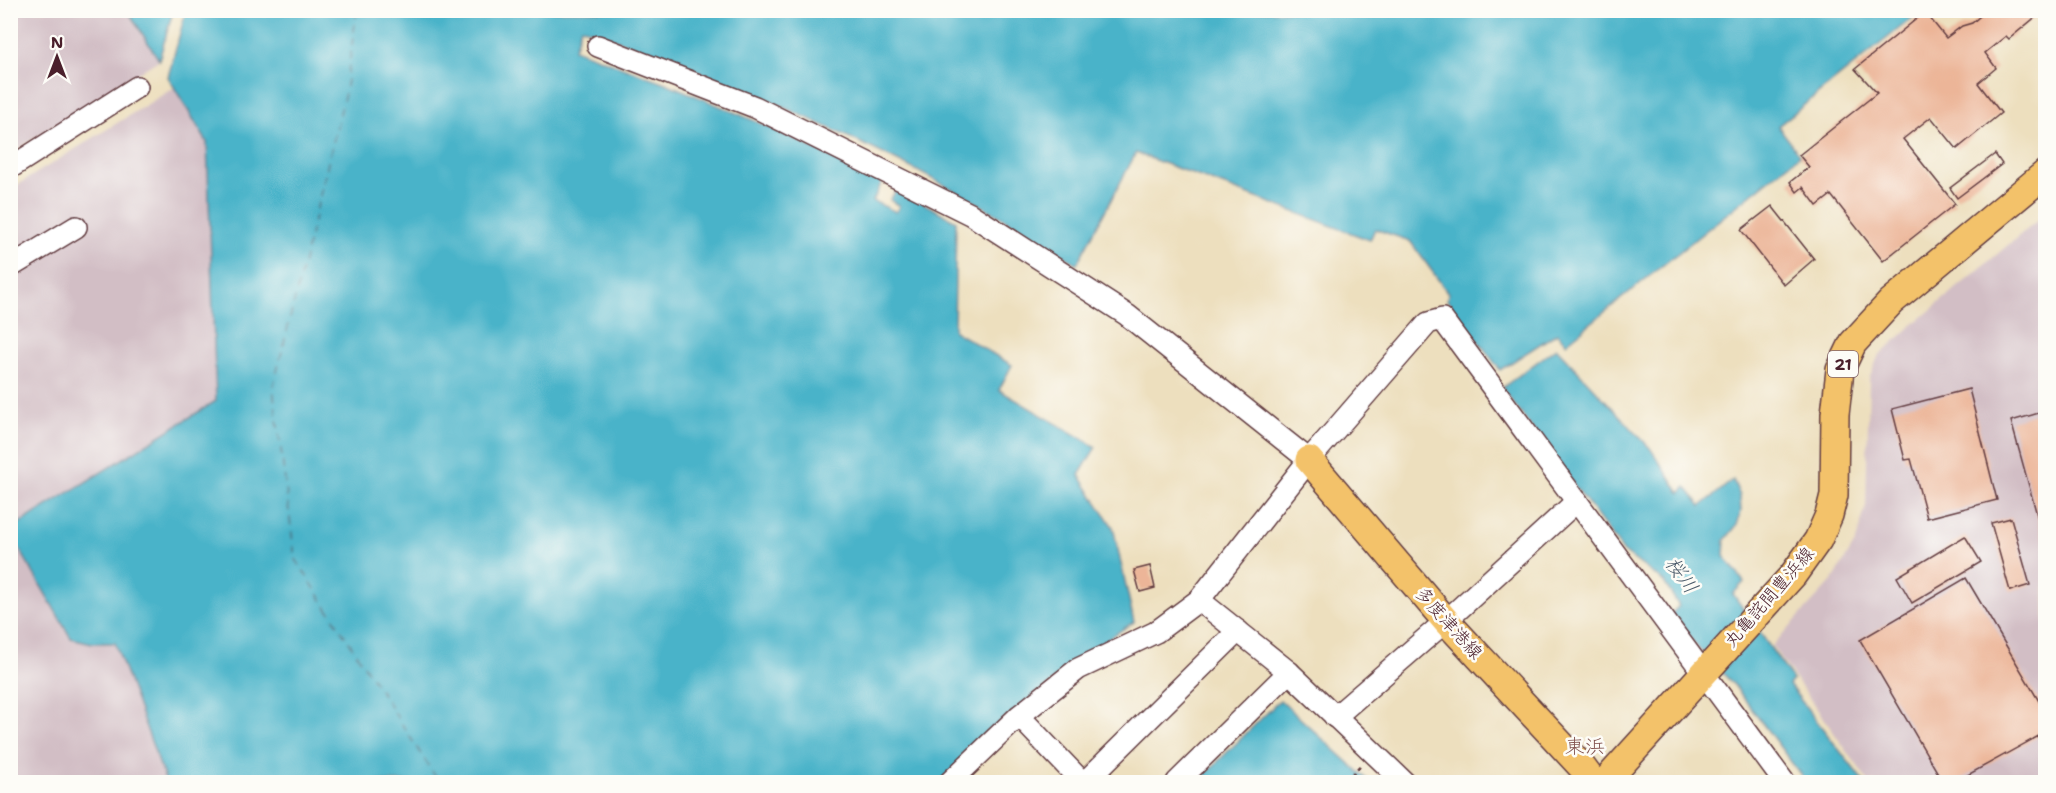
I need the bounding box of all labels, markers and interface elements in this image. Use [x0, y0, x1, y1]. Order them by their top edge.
north arrow [27, 27, 87, 87]
text: N [51, 32, 63, 53]
road number: 21 [1828, 351, 1858, 377]
street label: 丸亀詫間豊浜線 [1719, 542, 1819, 652]
water label: 桜川 [1660, 551, 1704, 599]
street label: 多度津港線 [1410, 582, 1488, 664]
district label: 東浜 [1565, 733, 1605, 759]

